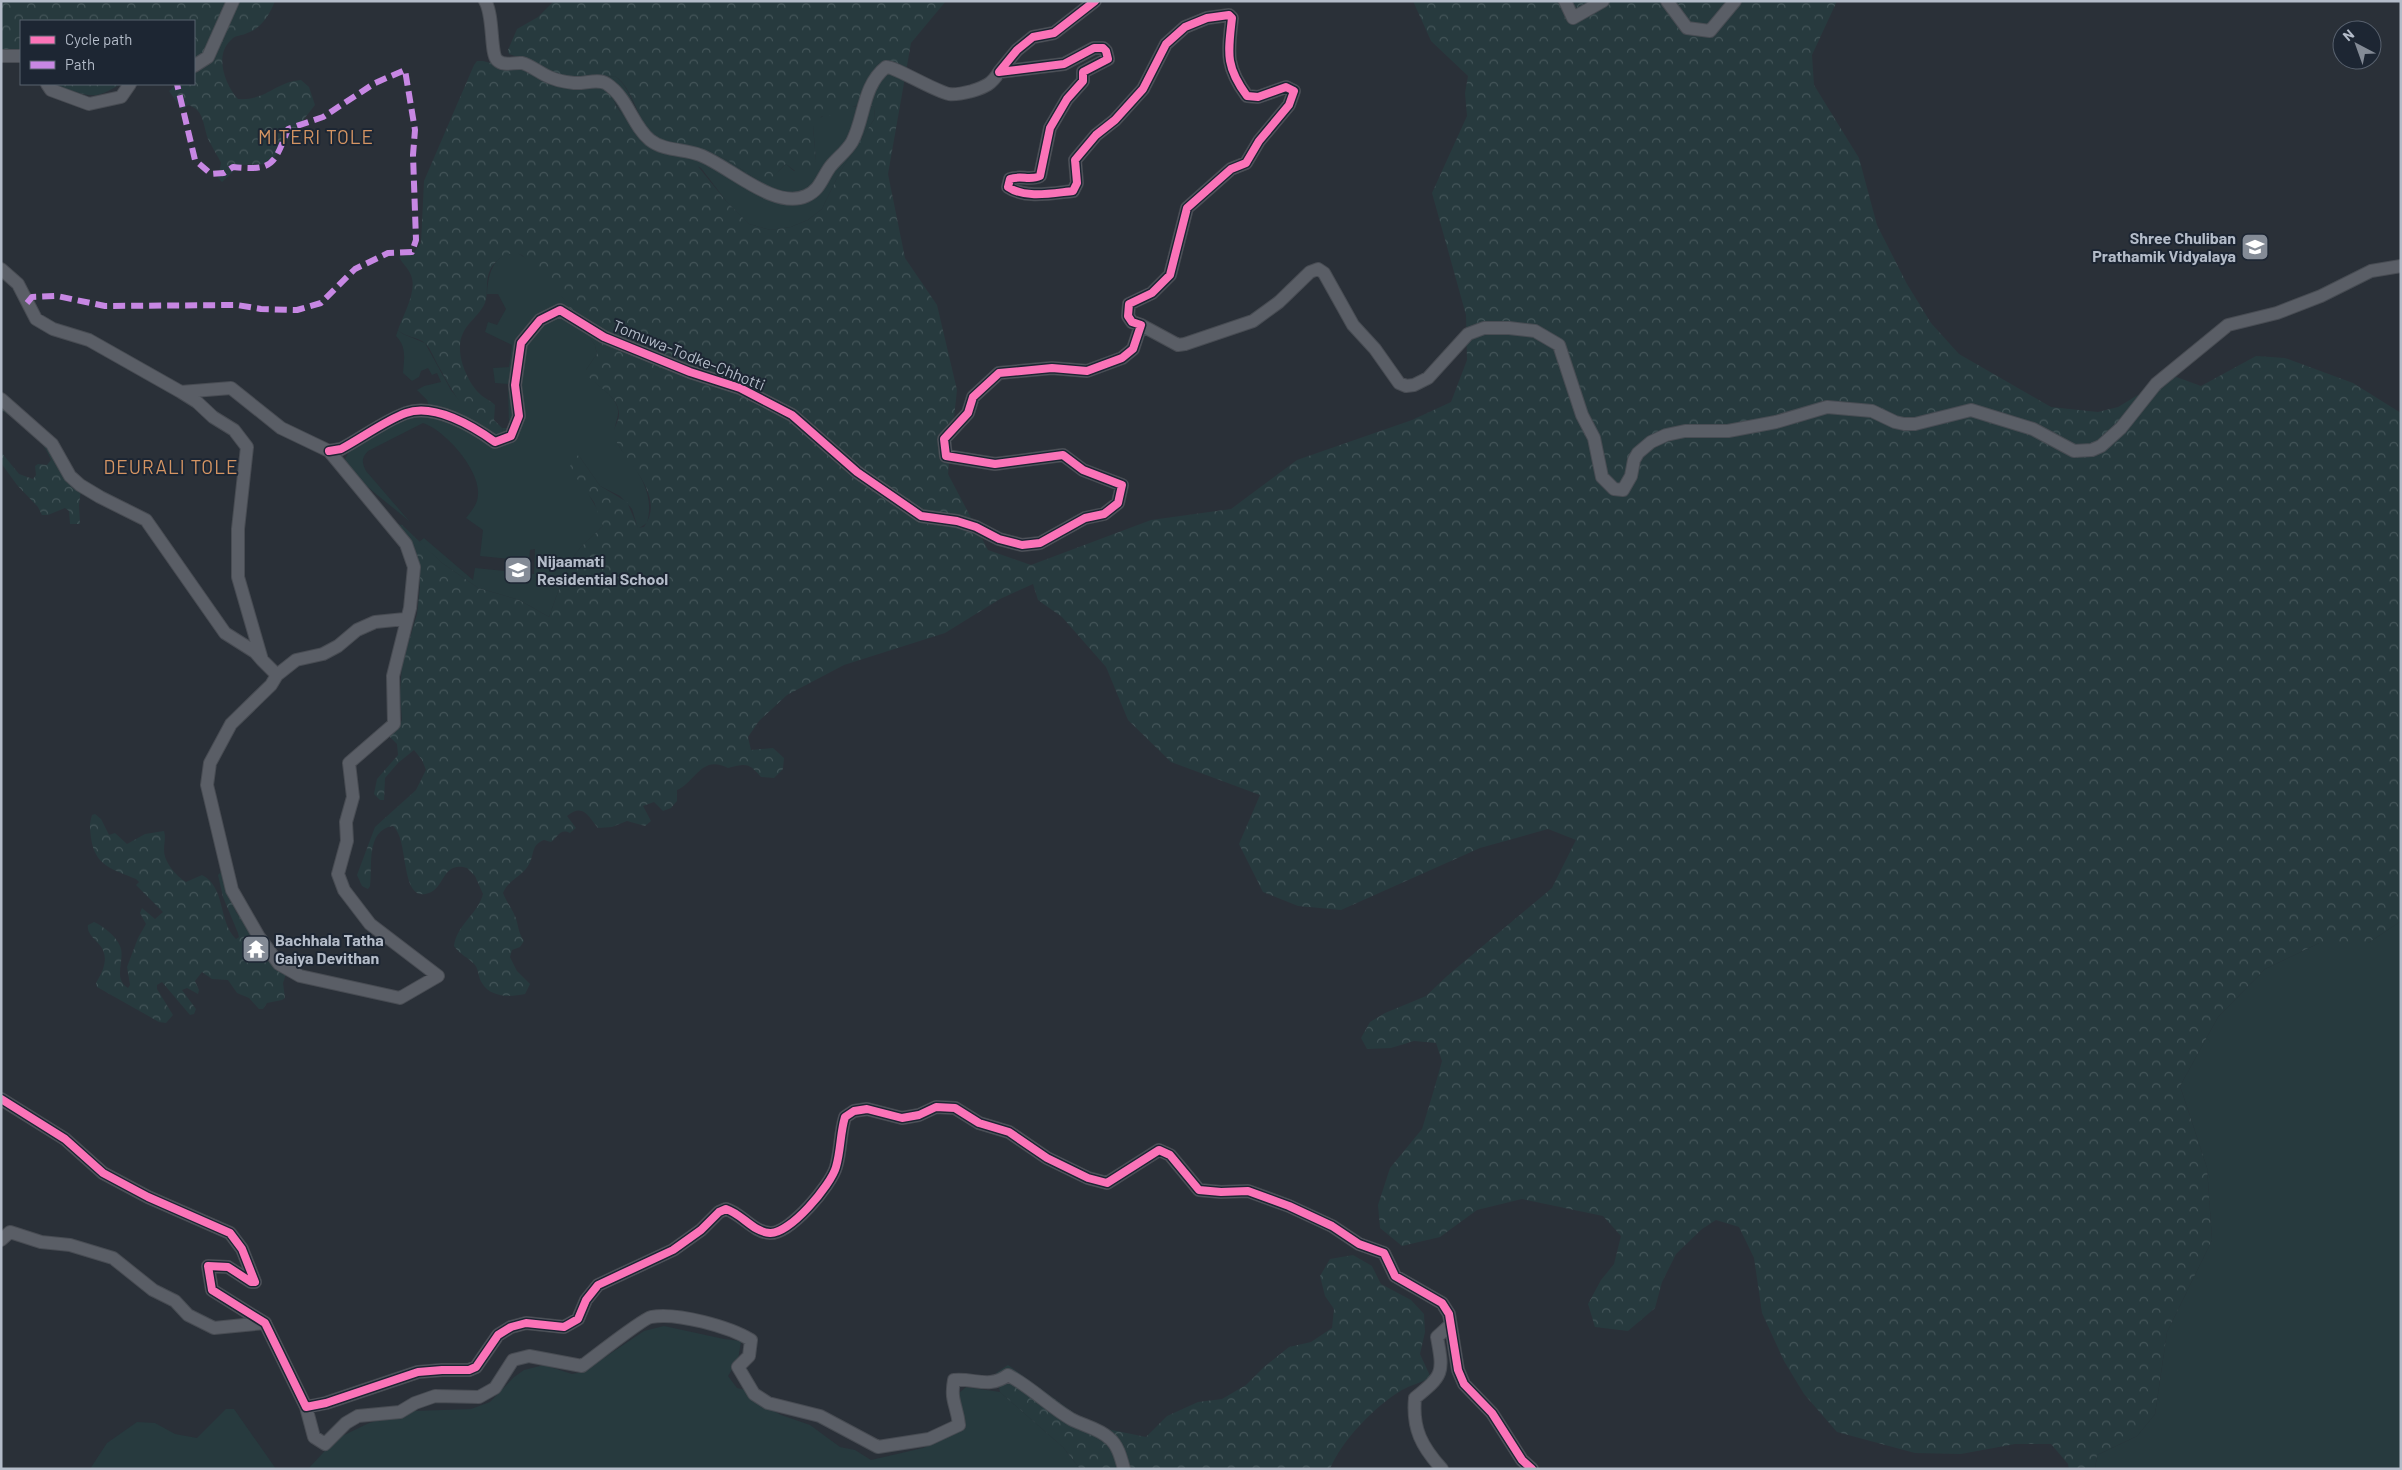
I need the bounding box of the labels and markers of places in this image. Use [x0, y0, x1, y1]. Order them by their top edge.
place label: Shree Chuliban Prathamik Vidyalaya [2092, 228, 2236, 265]
school or university icon: Shree Chuliban Prathamik Vidyalaya [2240, 232, 2270, 262]
place label: Nijaamati Residential School [537, 551, 668, 588]
school or university icon: Nijaamati Residential School [503, 555, 533, 585]
place label: Bachhala Tatha Gaiya Devithan [275, 930, 384, 967]
temple icon: Bachhala Tatha Gaiya Devithan [241, 934, 271, 964]

